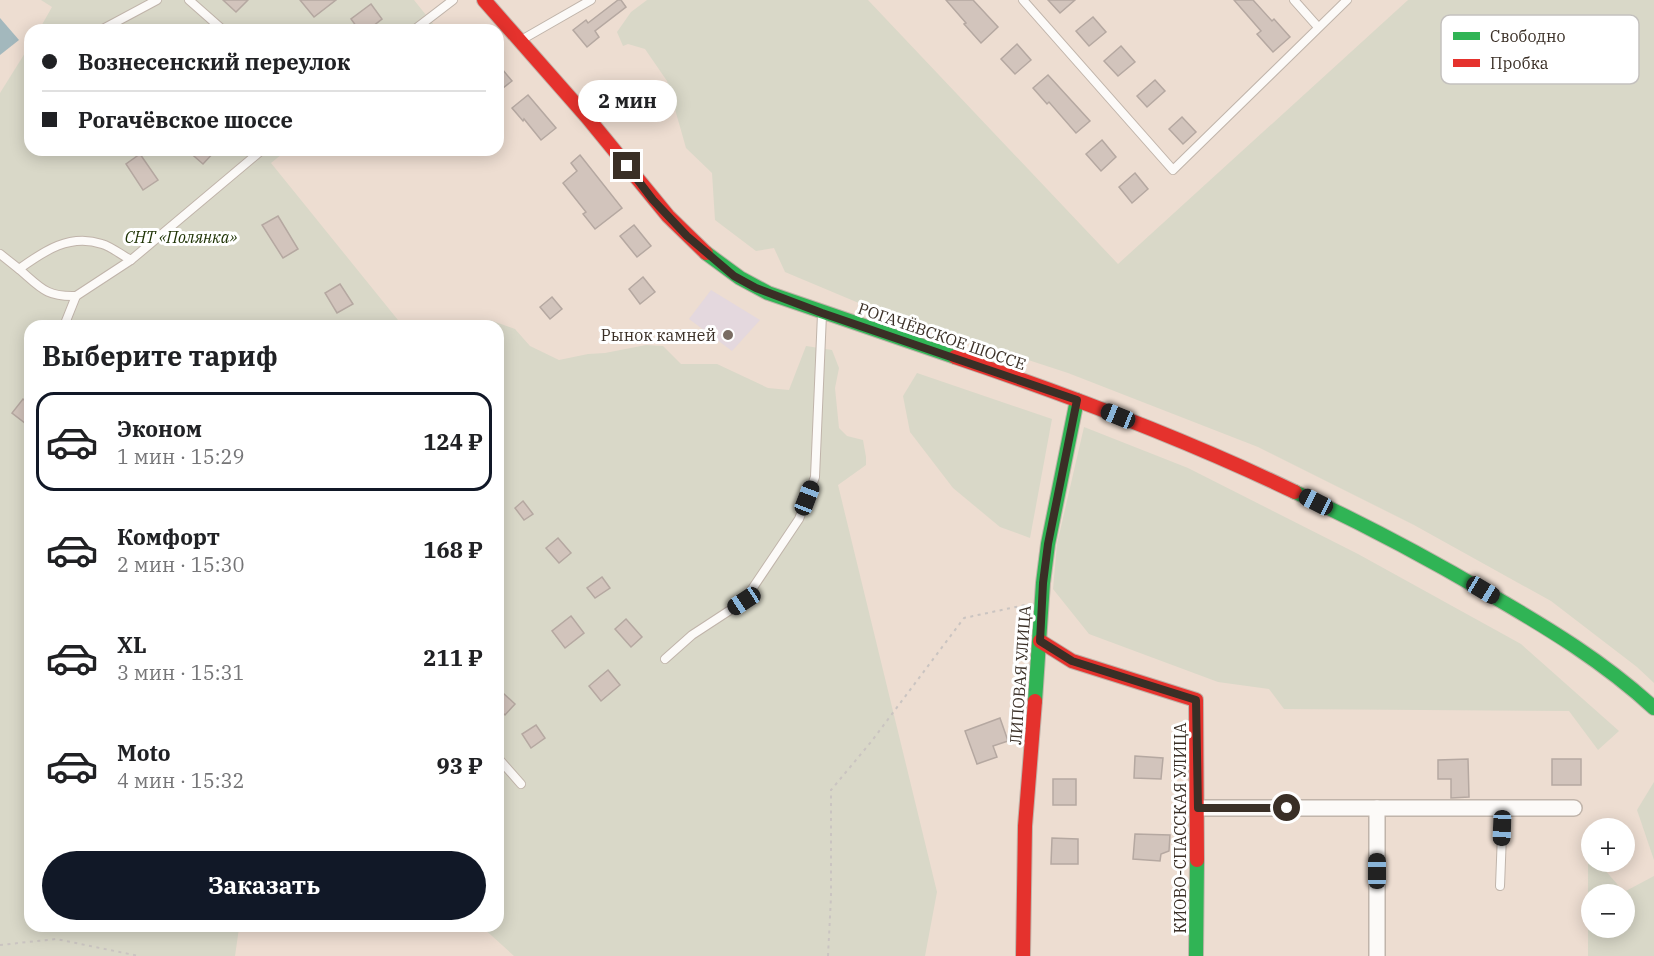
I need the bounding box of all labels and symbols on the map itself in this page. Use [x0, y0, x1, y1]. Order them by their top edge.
legend [1441, 15, 1639, 84]
text: Свободно [1490, 26, 1566, 46]
text: Пробка [1490, 53, 1549, 73]
callout: 2 мин [578, 79, 676, 121]
route end [613, 152, 640, 179]
park label: СНТ «Полянка» [125, 227, 238, 247]
street label: РОГАЧЁВСКОЕ ШОССЕ [855, 298, 1029, 374]
place label: Рынок камней [601, 325, 716, 345]
marker: Рынок камней [721, 328, 735, 342]
car [1098, 401, 1138, 431]
car [792, 478, 822, 518]
car [1296, 486, 1336, 518]
car [1463, 573, 1503, 607]
car [724, 584, 764, 618]
street label: ЛИПОВАЯ УЛИЦА [1005, 605, 1035, 745]
street label: КИОВО-СПАССКАЯ УЛИЦА [1170, 722, 1190, 934]
route start [1273, 794, 1300, 821]
car [1492, 810, 1512, 846]
car [1368, 853, 1386, 889]

